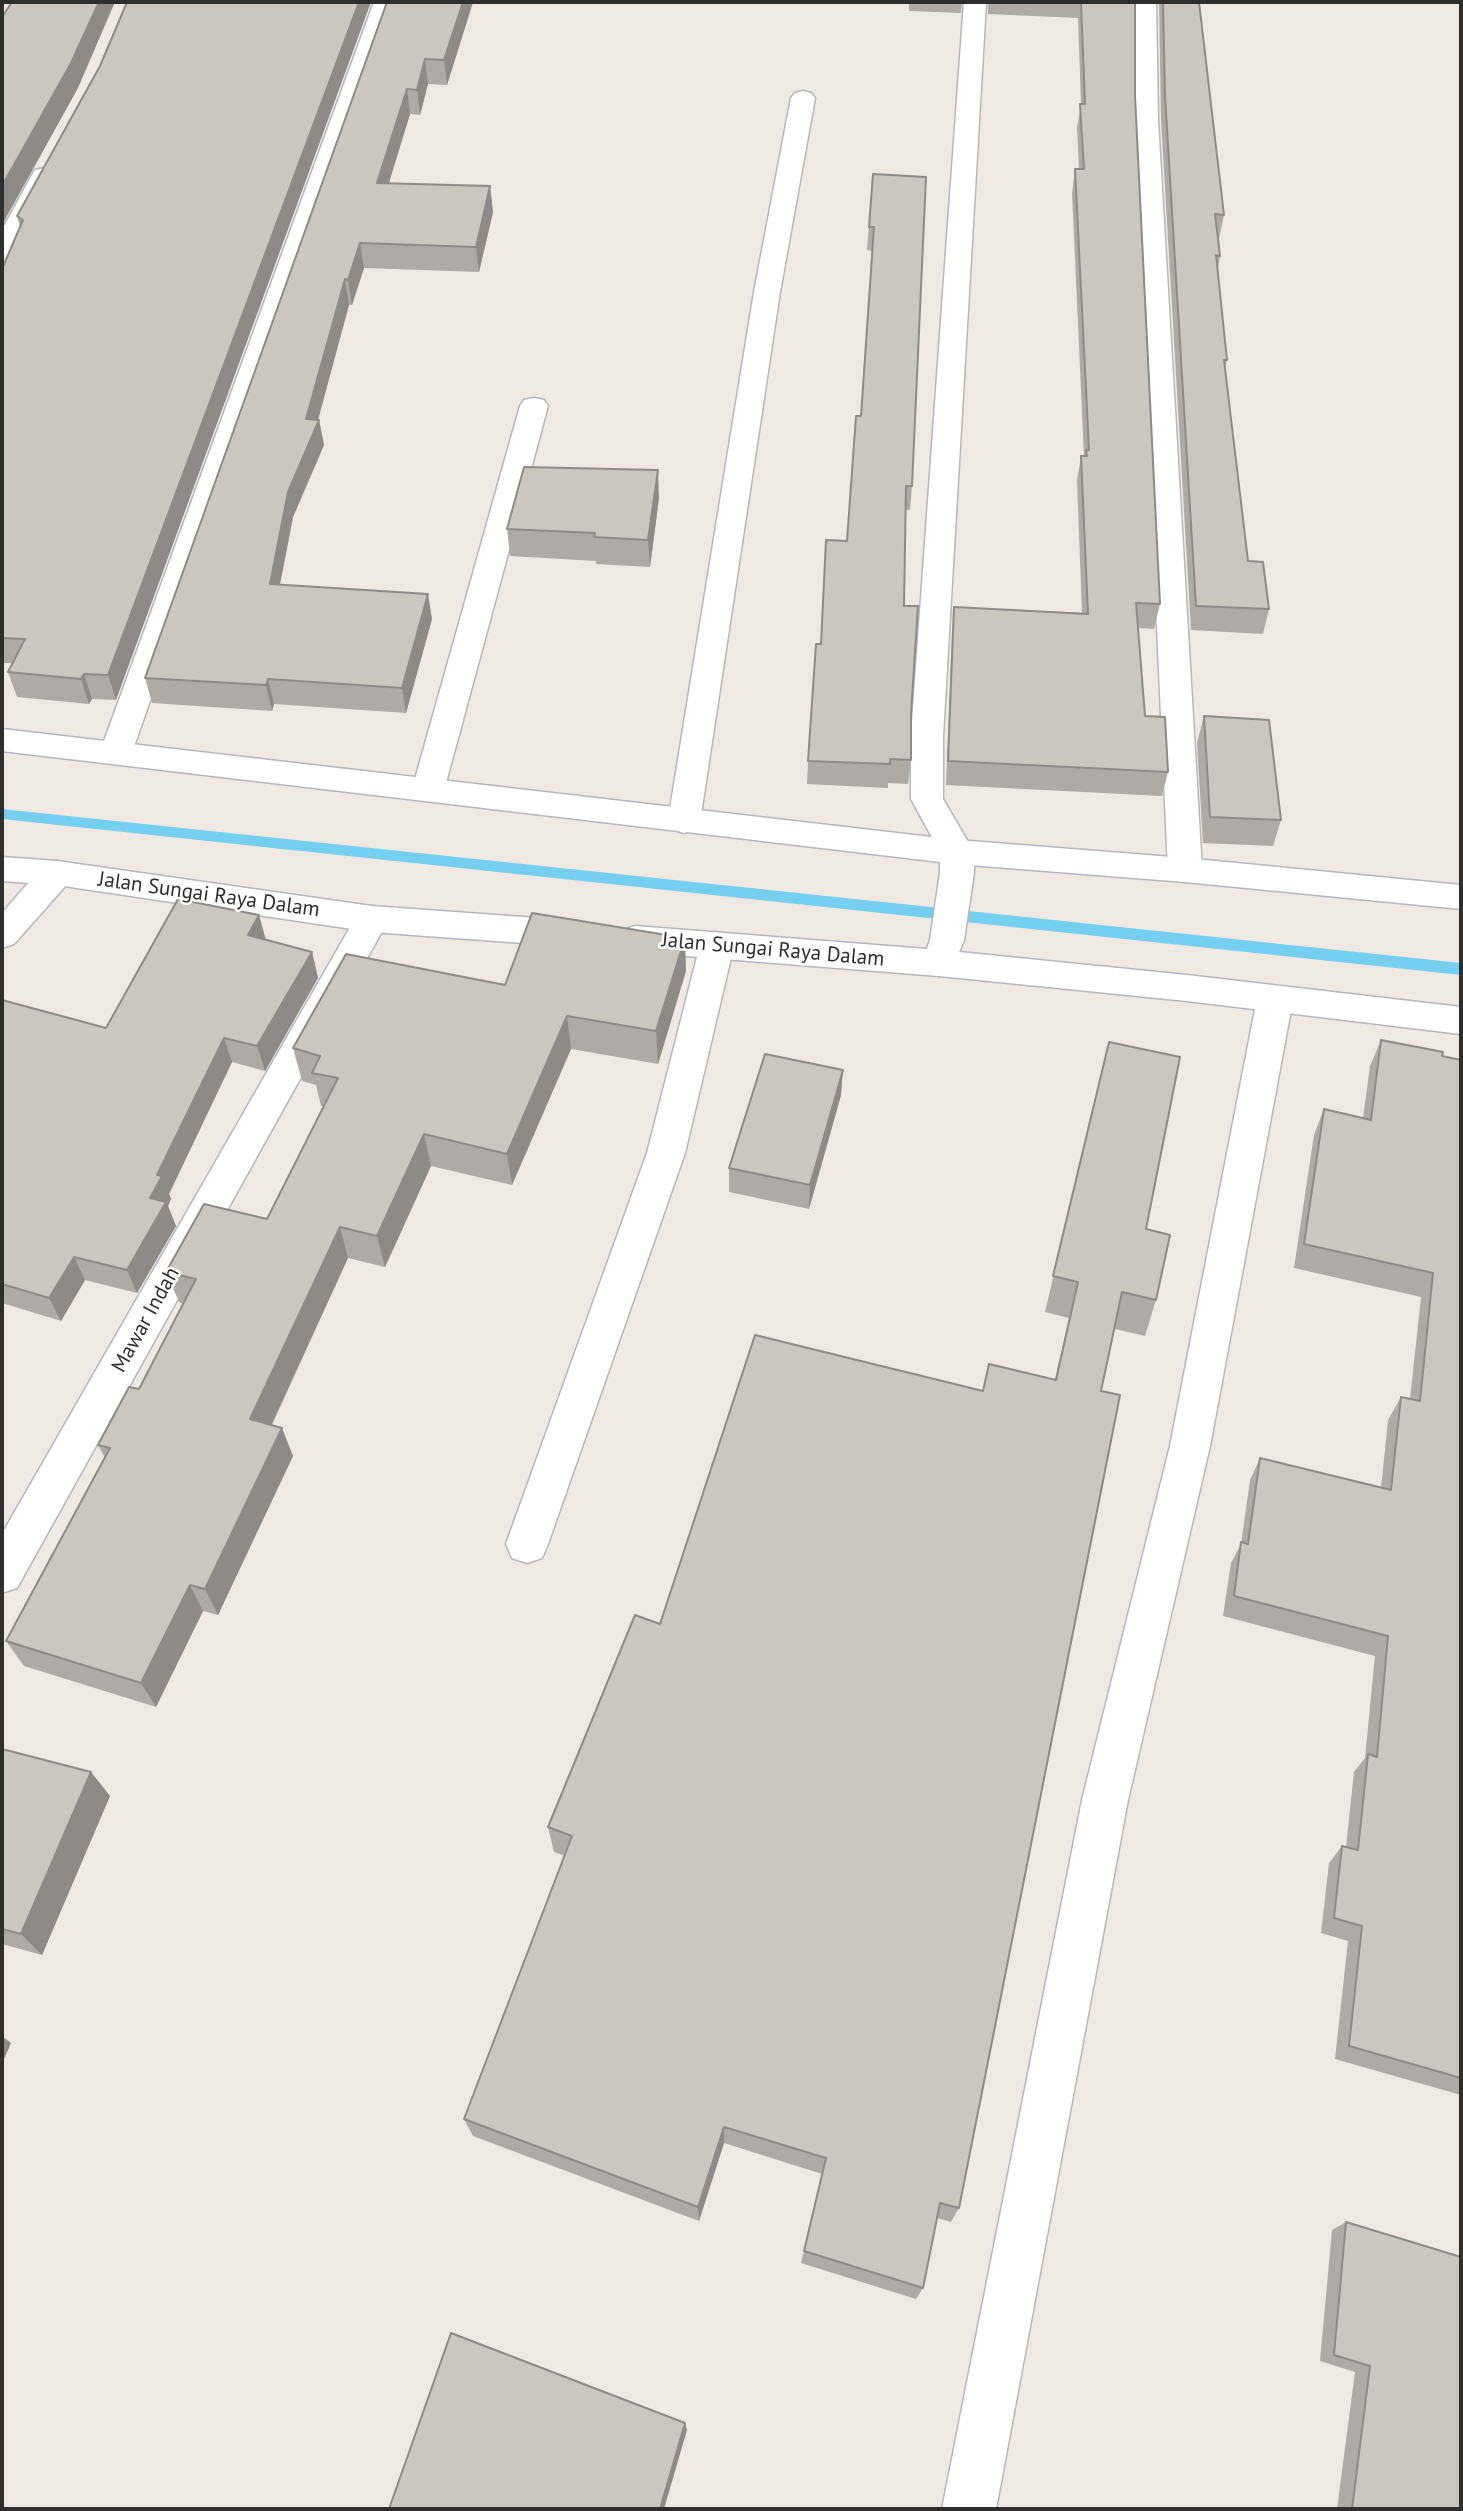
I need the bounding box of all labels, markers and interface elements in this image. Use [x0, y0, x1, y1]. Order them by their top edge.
street label: Jalan Sungai Raya Dalam [97, 867, 321, 923]
street label: Jalan Sungai Raya Dalam [661, 928, 885, 972]
street label: Mawar Indah [107, 1263, 185, 1377]

